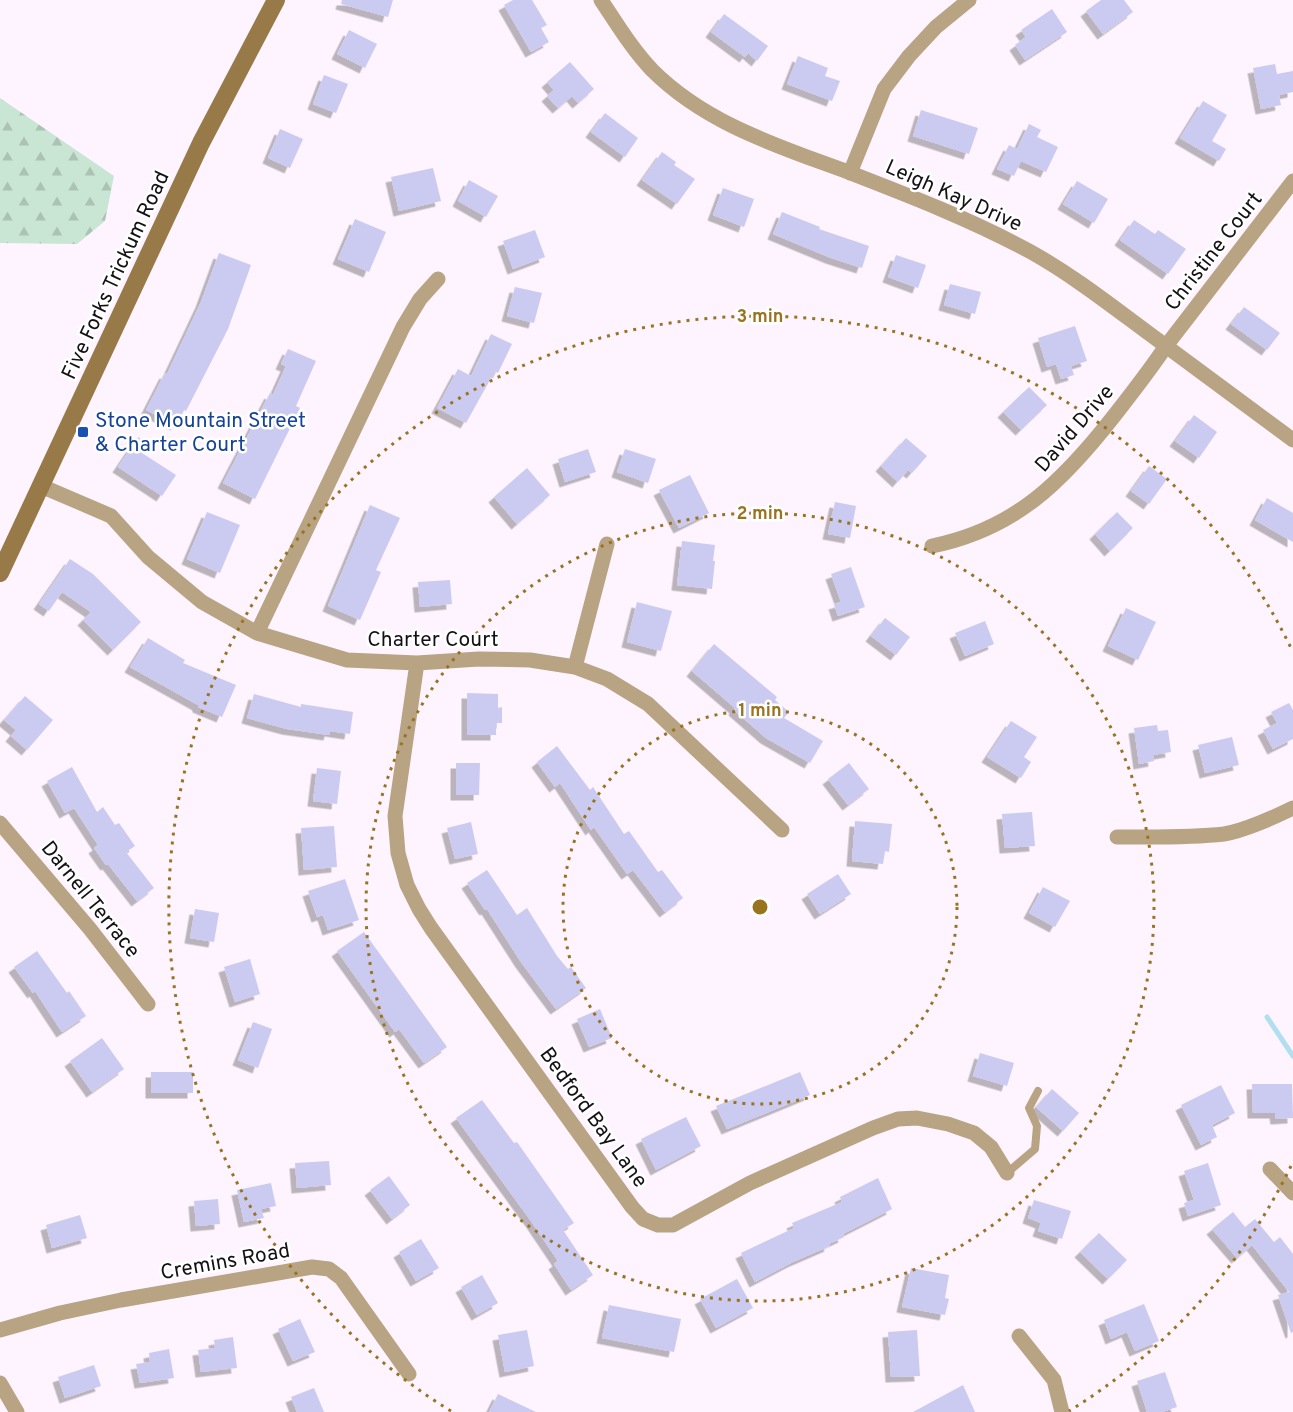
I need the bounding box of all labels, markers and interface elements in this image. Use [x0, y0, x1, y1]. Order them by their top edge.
street label: Leigh Kay Drive [881, 154, 1026, 239]
street label: Five Forks Trickum Road [56, 167, 177, 384]
street label: Christine Court [1159, 187, 1269, 317]
text: 3 min [737, 306, 783, 329]
street label: David Drive [1030, 380, 1121, 478]
place label: Stone Mountain Street & Charter Court [95, 408, 306, 459]
marker: Stone Mountain Street & Charter Court [76, 425, 90, 439]
text: 2 min [736, 503, 784, 526]
street label: Charter Court [367, 627, 499, 654]
text: 1 min [738, 700, 782, 723]
street label: Darnell Terrace [34, 836, 145, 964]
centre of rings [750, 897, 770, 917]
street label: Bedford Bay Lane [533, 1042, 653, 1194]
street label: Cremins Road [158, 1238, 292, 1287]

